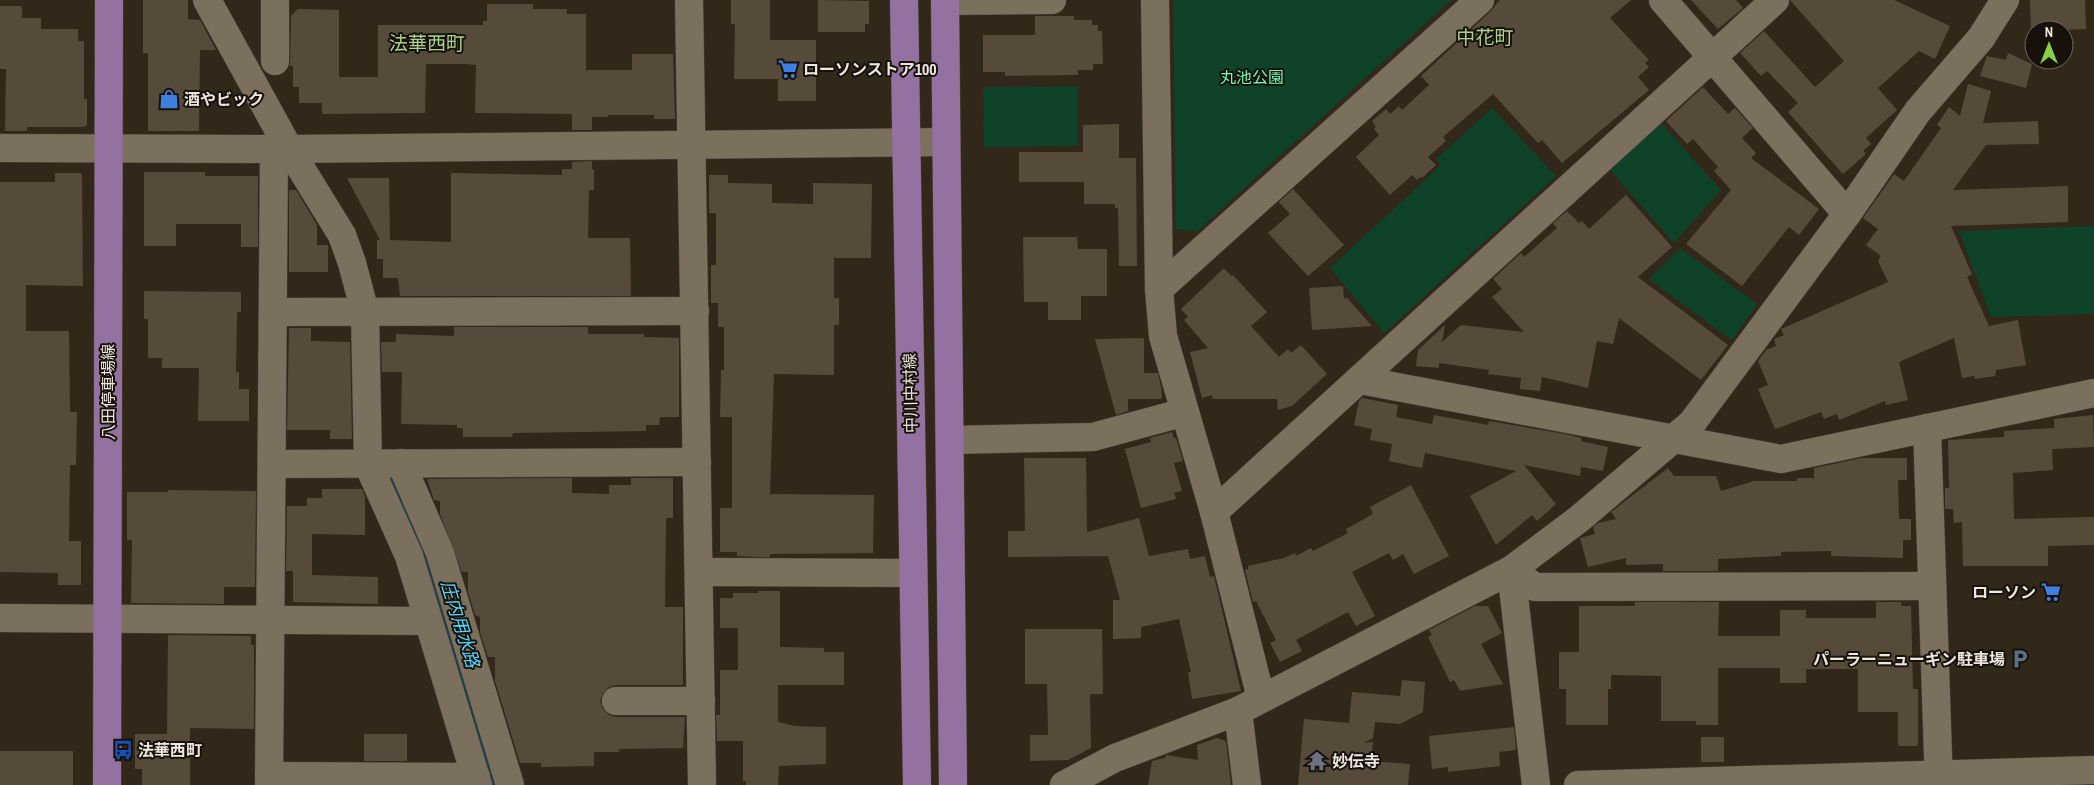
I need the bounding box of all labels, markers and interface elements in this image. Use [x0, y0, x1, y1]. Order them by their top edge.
north arrow [2024, 20, 2074, 70]
text: N [2045, 23, 2053, 41]
district label: 中花町 [1456, 24, 1514, 50]
district label: 法華西町 [389, 30, 465, 56]
supermarket icon: ローソンストア100 [777, 58, 799, 80]
place label: ローソンストア100 [803, 58, 937, 80]
park label: 丸池公園 [1220, 66, 1284, 88]
shop icon: 酒やビック [158, 88, 180, 110]
place label: 酒やビック [184, 88, 264, 110]
street label: 八田停車場線 [97, 344, 119, 440]
street label: 中川中村線 [898, 353, 922, 433]
water label: 庄内用水路 [435, 577, 486, 672]
place label: ローソン [1972, 581, 2036, 603]
supermarket icon: ローソン [2040, 581, 2062, 603]
place label: パーラーニューギン駐車場 [1813, 648, 2005, 670]
parking icon: パーラーニューギン駐車場 [2009, 648, 2031, 670]
bus stop icon: 法華西町 [112, 739, 134, 761]
place label: 法華西町 [138, 739, 202, 761]
temple icon: 妙伝寺 [1306, 750, 1328, 772]
place label: 妙伝寺 [1332, 750, 1380, 772]

